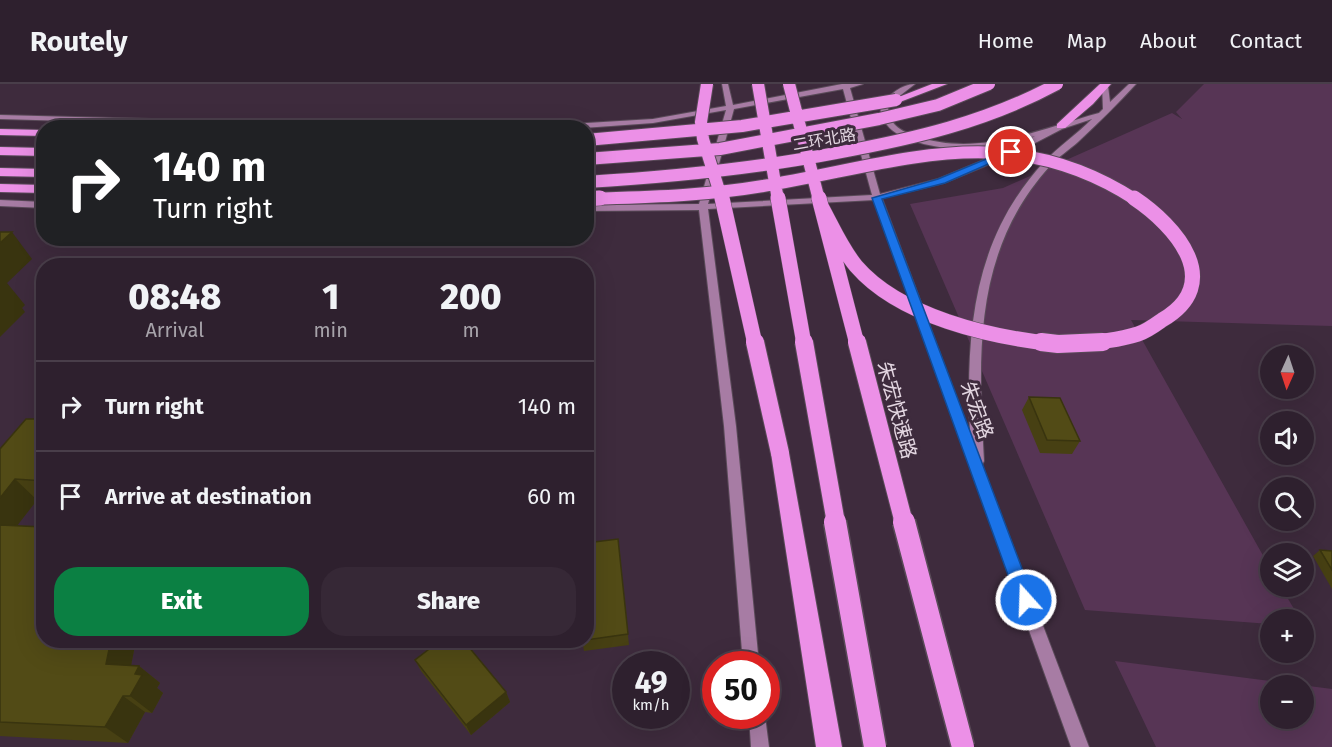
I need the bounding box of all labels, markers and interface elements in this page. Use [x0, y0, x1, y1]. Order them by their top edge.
text: Routely [30, 25, 128, 58]
text: Home [978, 28, 1034, 54]
text: Map [1067, 28, 1107, 54]
text: About [1140, 28, 1197, 54]
text: Contact [1230, 28, 1302, 54]
street label: 二环北路 [791, 125, 857, 154]
pin [985, 126, 1036, 177]
icon: arrive [994, 135, 1027, 168]
text: 140 m [153, 142, 266, 192]
icon: right [54, 144, 132, 222]
text: Turn right [153, 193, 273, 225]
text: 08:48 [128, 275, 221, 319]
text: 1 [322, 275, 339, 319]
text: 200 [440, 275, 502, 319]
text: Arrival [145, 318, 204, 342]
text: min [313, 318, 348, 342]
text: m [462, 318, 480, 342]
north arrow [1260, 345, 1314, 399]
map controls [1260, 345, 1314, 729]
street label: 朱宏快速路 [872, 359, 922, 461]
street label: 朱宏路 [955, 378, 999, 442]
icon: right [54, 390, 87, 423]
text: Turn right [105, 393, 204, 420]
text: 140 m [518, 393, 576, 420]
button: sound [1260, 411, 1314, 465]
button: search [1260, 477, 1314, 531]
icon: arrive [54, 480, 87, 513]
text: Arrive at destination [105, 483, 312, 510]
text: 60 m [527, 483, 576, 510]
button: layers [1260, 543, 1314, 597]
button: Exit [54, 567, 309, 636]
button: Share [321, 567, 576, 636]
position arrow [994, 568, 1058, 632]
button: + [1260, 609, 1314, 663]
speed limit sign: 50 [702, 651, 780, 729]
text: 49 [634, 665, 668, 701]
button: − [1260, 675, 1314, 729]
text: km/h [632, 696, 670, 714]

